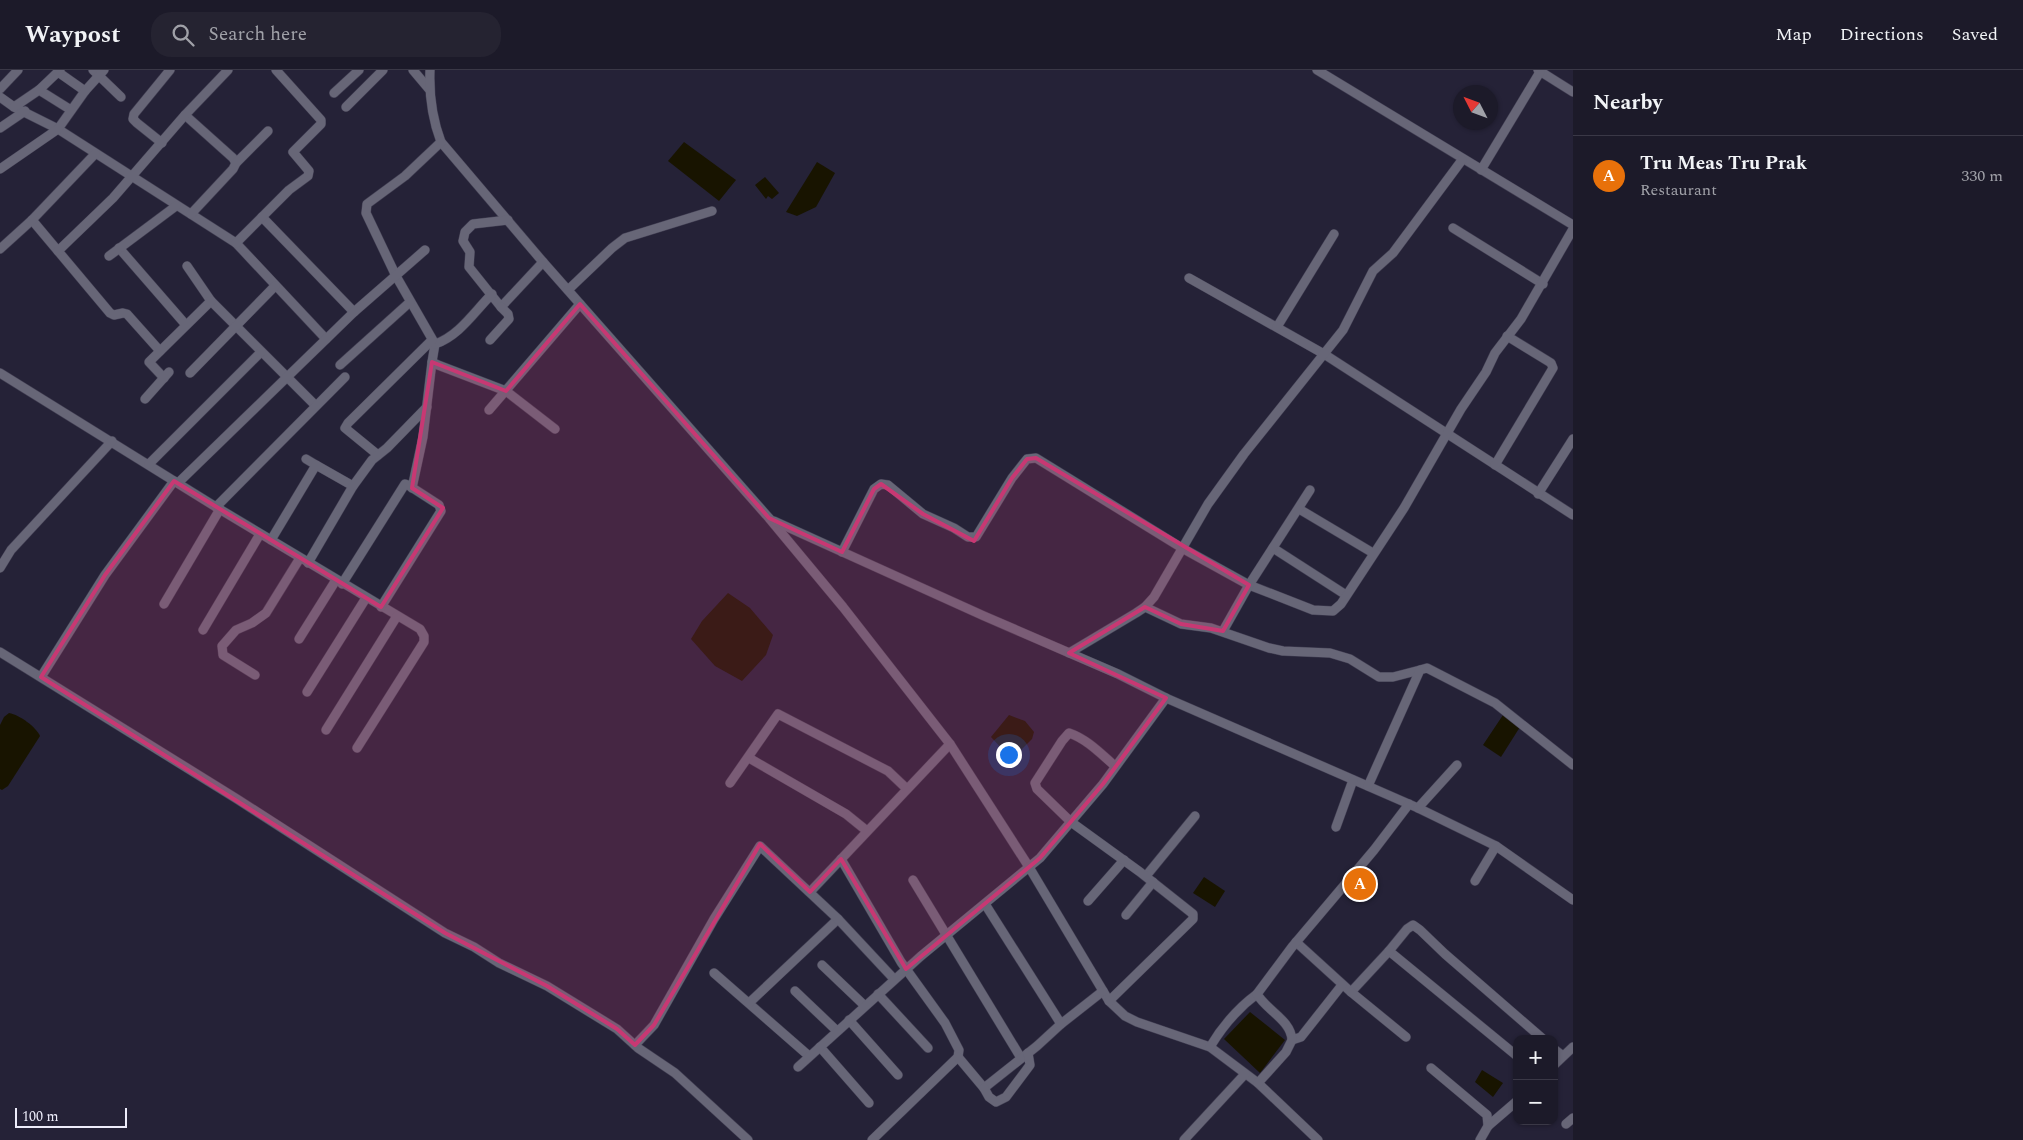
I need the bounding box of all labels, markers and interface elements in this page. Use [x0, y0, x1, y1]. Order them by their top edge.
search box [151, 12, 501, 57]
text: Waypost [25, 17, 121, 53]
text: Search here [209, 20, 307, 49]
icon: search [169, 21, 197, 49]
text: Map [1776, 21, 1812, 48]
text: Directions [1840, 21, 1924, 48]
text: Saved [1952, 21, 1998, 48]
north arrow [1453, 85, 1498, 130]
text: Nearby [1593, 87, 1663, 119]
text: Tru Meas Tru Prak [1640, 149, 1807, 178]
text: A [1603, 164, 1615, 188]
text: 330 m [1961, 164, 2003, 188]
text: Restaurant [1640, 178, 1717, 202]
your location [996, 742, 1022, 768]
pin: A [1344, 865, 1376, 903]
map controls [1513, 1035, 1558, 1125]
button: + [1513, 1035, 1558, 1080]
button: − [1513, 1080, 1558, 1125]
scale bar [15, 1105, 128, 1128]
text: 100 m [22, 1106, 59, 1127]

